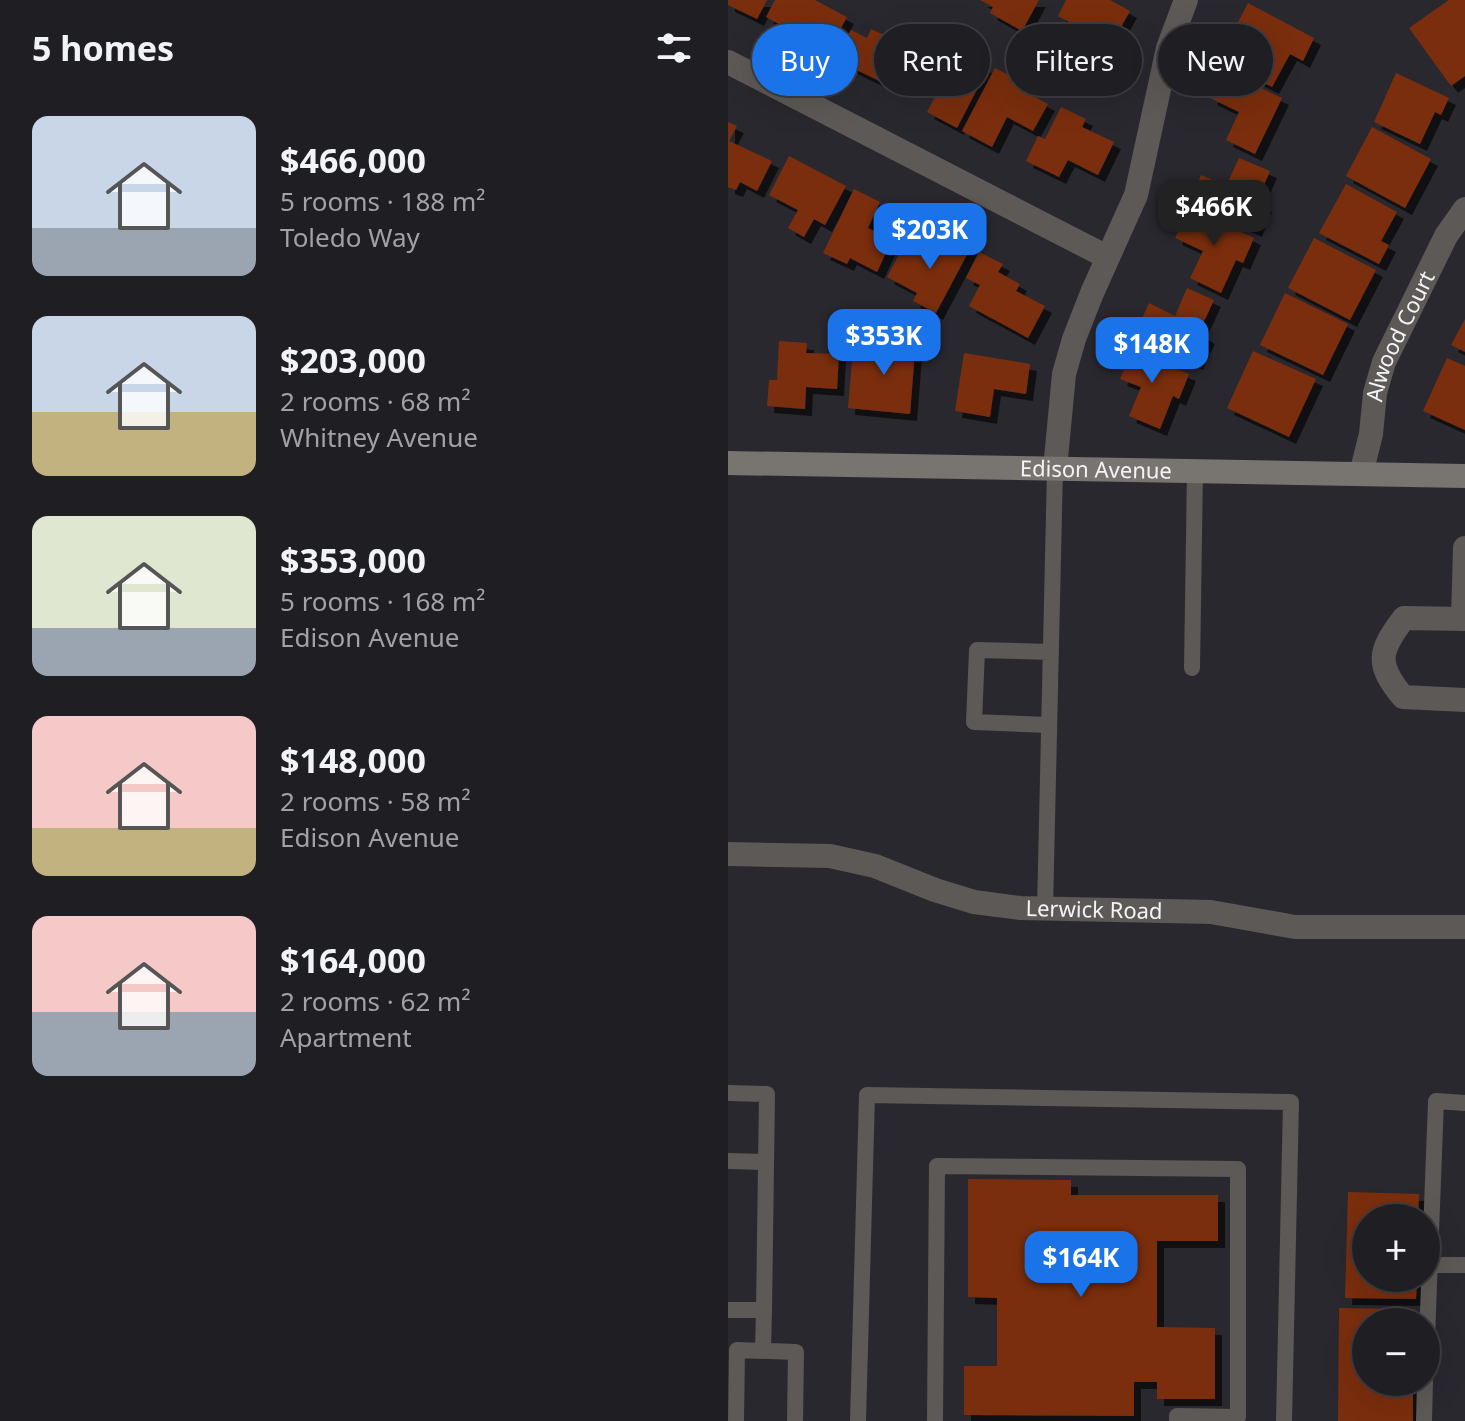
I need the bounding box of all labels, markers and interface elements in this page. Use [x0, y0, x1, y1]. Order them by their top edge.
chip: Buy [752, 24, 858, 96]
chip: Rent [874, 24, 990, 96]
chip: Filters [1006, 24, 1142, 96]
chip: New [1158, 24, 1273, 96]
text: 5 homes [32, 25, 174, 71]
icon: filters [652, 26, 696, 70]
text: $466,000 [280, 137, 426, 183]
icon: home [96, 148, 192, 244]
pin: $466K [1158, 180, 1270, 248]
text: 5 rooms · 188 m² [280, 183, 485, 219]
text: $466K [1176, 188, 1252, 224]
pin: $203K [874, 203, 986, 271]
text: $203K [892, 211, 968, 247]
text: Toledo Way [280, 219, 420, 255]
street label: Alwood Court [1358, 265, 1441, 403]
pin: $353K [828, 309, 940, 377]
text: $353K [846, 317, 922, 353]
pin: $148K [1096, 317, 1208, 385]
text: $148K [1114, 325, 1190, 361]
text: $203,000 [280, 337, 426, 383]
icon: home [96, 348, 192, 444]
text: 2 rooms · 68 m² [280, 383, 470, 419]
text: Whitney Avenue [280, 419, 478, 455]
street label: Edison Avenue [1020, 452, 1172, 485]
text: $353,000 [280, 537, 426, 583]
icon: home [96, 548, 192, 644]
text: 5 rooms · 168 m² [280, 583, 485, 619]
text: Edison Avenue [280, 619, 459, 655]
text: $148,000 [280, 737, 426, 783]
icon: home [96, 748, 192, 844]
text: 2 rooms · 58 m² [280, 783, 470, 819]
text: Edison Avenue [280, 819, 459, 855]
street label: Lerwick Road [1025, 892, 1163, 925]
text: $164,000 [280, 937, 426, 983]
icon: home [96, 948, 192, 1044]
text: 2 rooms · 62 m² [280, 983, 470, 1019]
text: Apartment [280, 1019, 412, 1055]
map controls [1352, 1204, 1440, 1396]
button: + [1352, 1204, 1440, 1292]
pin: $164K [1025, 1231, 1137, 1299]
text: $164K [1043, 1239, 1119, 1275]
button: − [1352, 1308, 1440, 1396]

